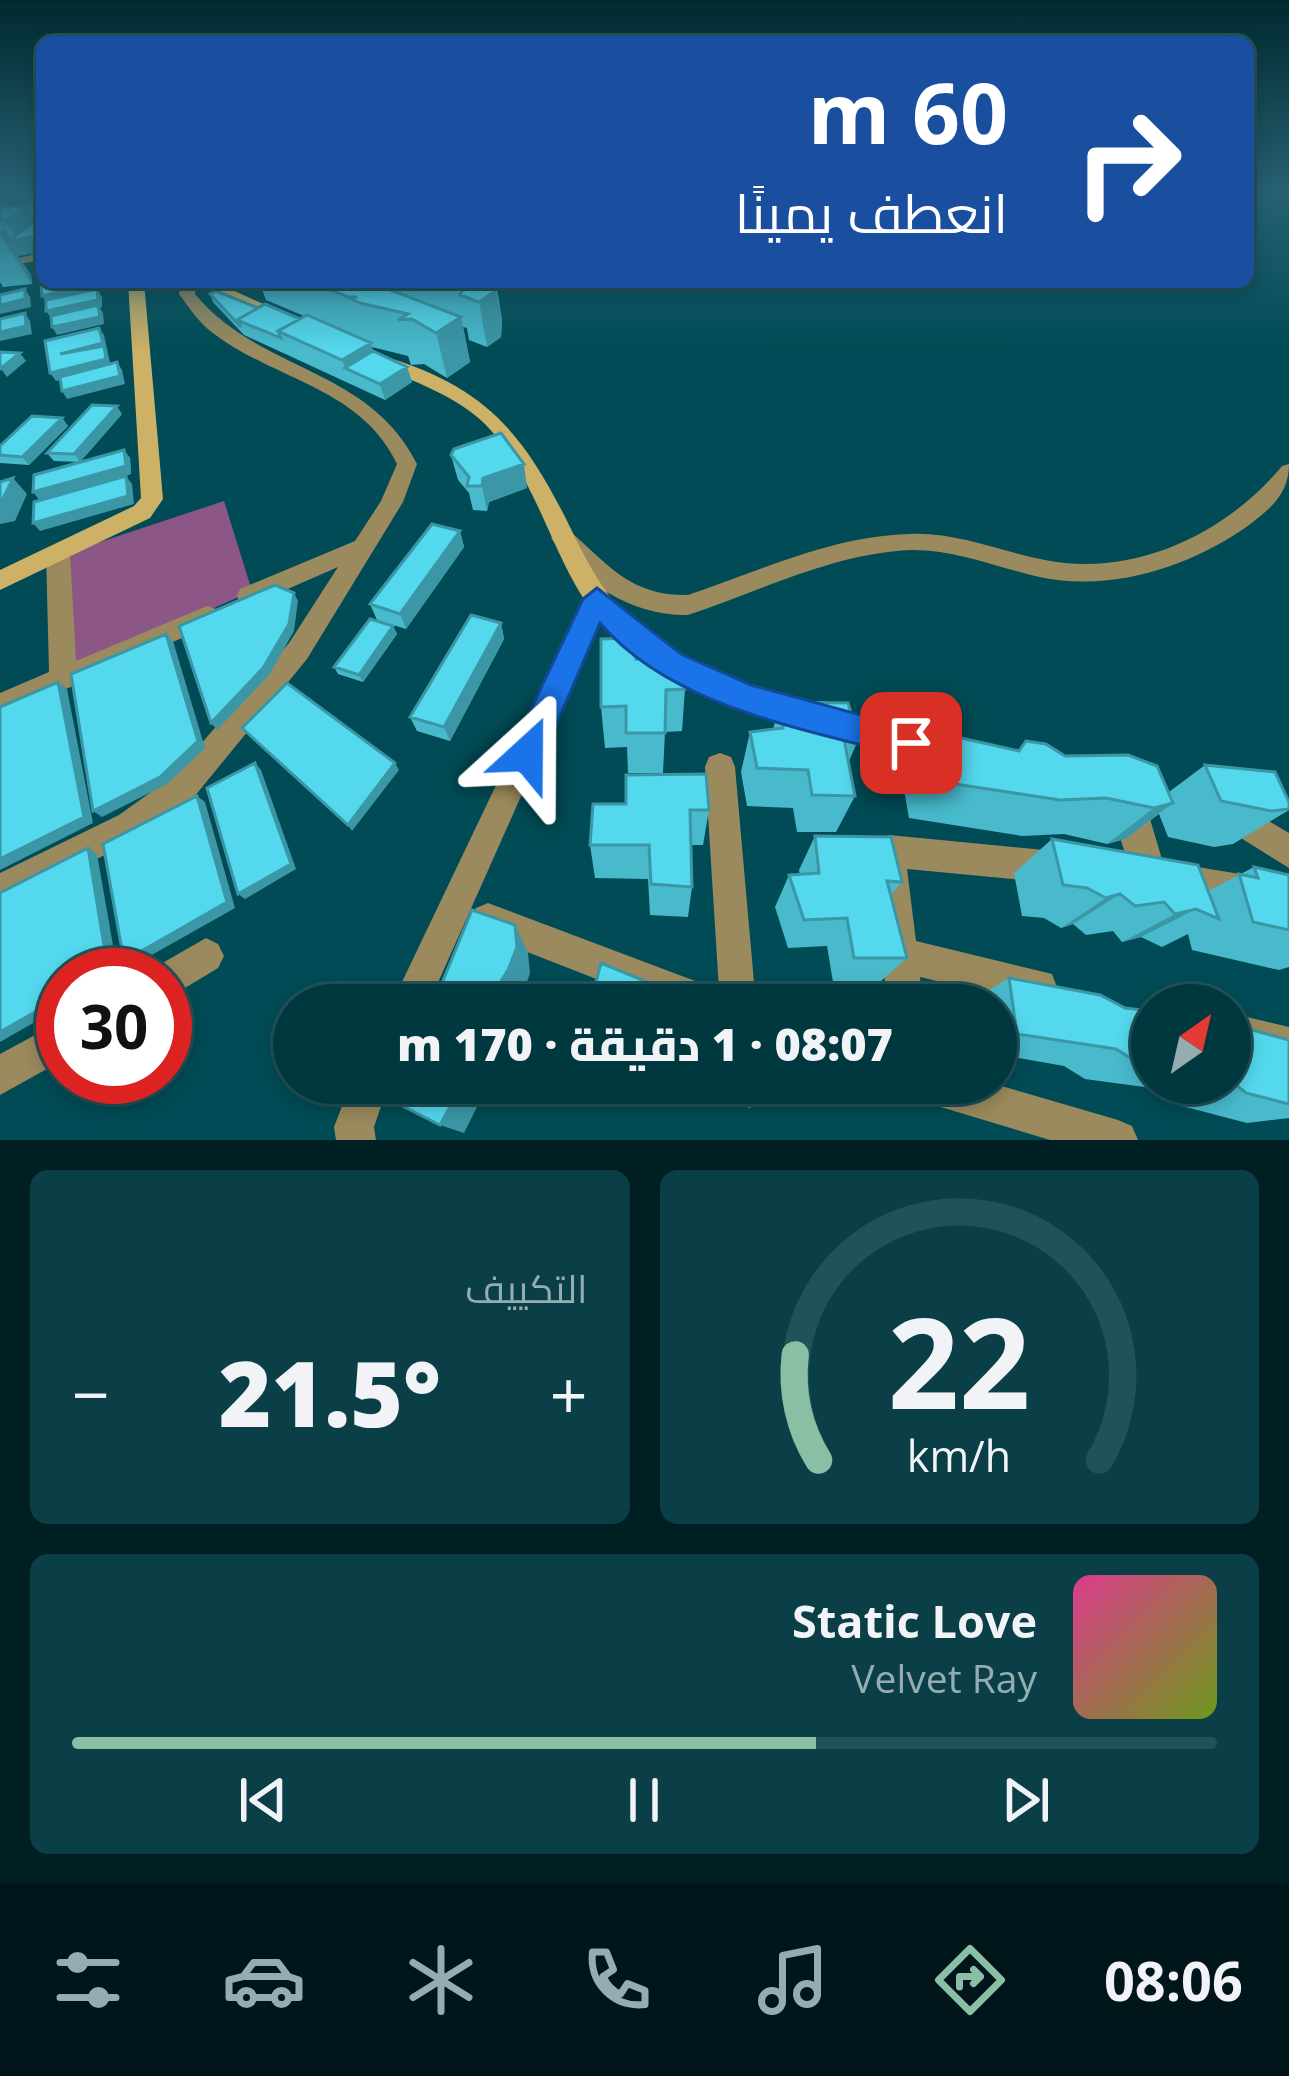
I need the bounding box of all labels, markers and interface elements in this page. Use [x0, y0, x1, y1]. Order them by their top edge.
text: 60 m [808, 54, 1008, 169]
icon: right [1050, 84, 1206, 240]
text: انعطف يمينًا [735, 175, 1008, 249]
position arrow [464, 691, 590, 817]
pin [860, 692, 962, 794]
icon: arrive [878, 710, 944, 776]
speed limit sign: 30 [36, 948, 192, 1104]
north arrow [1131, 984, 1251, 1104]
map controls [1131, 984, 1251, 1104]
text: 08:07 · 1 دقيقة · 170 m [397, 1013, 893, 1074]
text: التكييف [465, 1261, 588, 1314]
text: 22 [888, 1276, 1031, 1446]
text: 21.5° [219, 1331, 441, 1453]
text: − [72, 1348, 110, 1438]
text: + [550, 1348, 588, 1438]
text: km/h [907, 1426, 1011, 1485]
text: Static Love [792, 1590, 1037, 1651]
text: Velvet Ray [851, 1651, 1037, 1704]
icon: previous [230, 1767, 296, 1833]
icon: pause [611, 1767, 677, 1833]
icon: next [993, 1767, 1059, 1833]
icon: filters [46, 1938, 130, 2022]
icon: car [222, 1938, 306, 2022]
icon: climate [399, 1938, 483, 2022]
icon: phone [575, 1938, 659, 2022]
icon: music [751, 1938, 835, 2022]
icon: directions [928, 1938, 1012, 2022]
text: 08:06 [1104, 1943, 1243, 2017]

